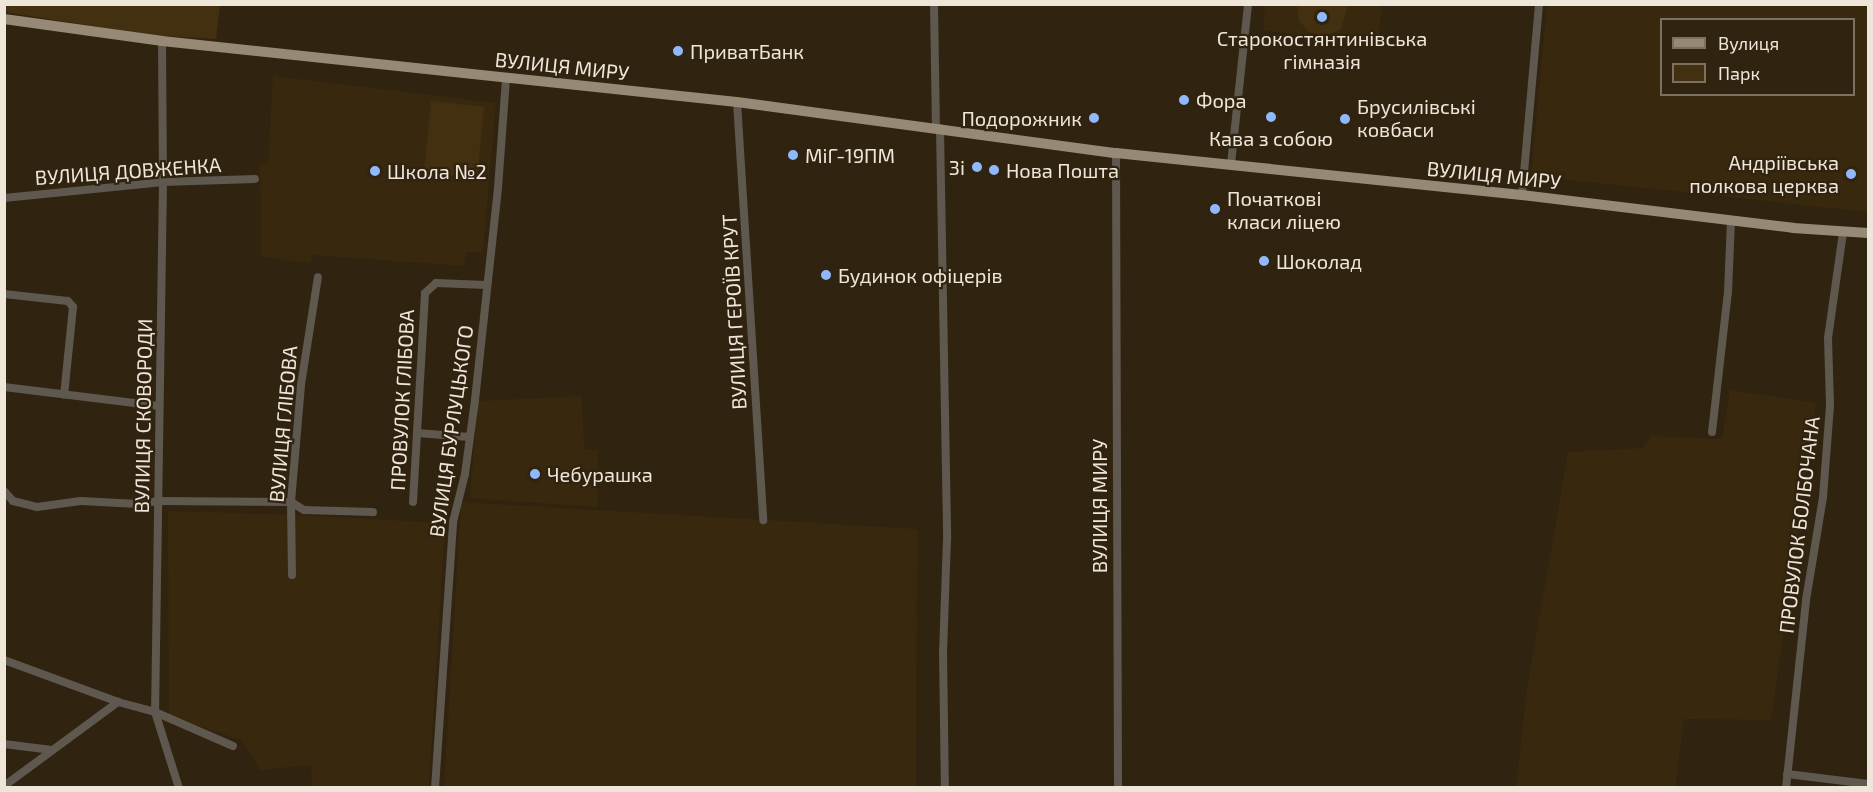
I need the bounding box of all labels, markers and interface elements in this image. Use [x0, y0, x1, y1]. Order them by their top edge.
marker: Старокостянтинівська гімназія [1315, 10, 1329, 24]
legend [1660, 18, 1855, 96]
place label: Старокостянтинівська гімназія [1217, 27, 1427, 74]
text: Вулиця [1718, 32, 1779, 54]
place label: ПриватБанк [690, 39, 804, 63]
marker: ПриватБанк [671, 44, 685, 58]
street label: ВУЛИЦЯ МИРУ [494, 47, 630, 85]
text: Парк [1718, 62, 1760, 84]
place label: Фора [1196, 88, 1247, 112]
marker: Фора [1177, 93, 1191, 107]
place label: Брусилівські ковбаси [1357, 95, 1476, 142]
place label: Подорожник [961, 106, 1082, 130]
marker: Кава з собою [1264, 110, 1278, 124]
marker: Подорожник [1087, 111, 1101, 125]
marker: Брусилівські ковбаси [1338, 112, 1352, 126]
place label: Кава з собою [1209, 126, 1333, 150]
place label: МіГ-19ПМ [805, 143, 895, 167]
marker: МіГ-19ПМ [786, 148, 800, 162]
place label: Андріївська полкова церква [1689, 150, 1839, 197]
street label: ВУЛИЦЯ ДОВЖЕНКА [34, 153, 222, 189]
place label: 3і [949, 155, 965, 179]
street label: ВУЛИЦЯ МИРУ [1426, 156, 1562, 194]
place label: Нова Пошта [1006, 158, 1119, 182]
place label: Школа №2 [387, 159, 487, 183]
marker: 3і [970, 160, 984, 174]
marker: Нова Пошта [987, 163, 1001, 177]
marker: Школа №2 [368, 164, 382, 178]
marker: Андріївська полкова церква [1844, 167, 1858, 181]
place label: Початкові класи ліцею [1227, 186, 1341, 233]
marker: Початкові класи ліцею [1208, 202, 1222, 216]
street label: ВУЛИЦЯ ГЕРОЇВ КРУТ [717, 214, 751, 410]
place label: Шоколад [1276, 249, 1362, 273]
marker: Шоколад [1257, 254, 1271, 268]
place label: Будинок офіцерів [838, 263, 1003, 287]
marker: Будинок офіцерів [819, 268, 833, 282]
street label: ПРОВУЛОК ГЛІБОВА [385, 309, 419, 491]
street label: ВУЛИЦЯ СКОВОРОДИ [129, 318, 157, 514]
street label: ВУЛИЦЯ БУРЛУЦЬКОГО [424, 323, 478, 539]
street label: ВУЛИЦЯ ГЛІБОВА [264, 345, 302, 503]
street label: ПРОВУЛОК БОЛБОЧАНА [1774, 415, 1824, 635]
street label: ВУЛИЦЯ МИРУ [1087, 439, 1111, 573]
place label: Чебурашка [547, 462, 653, 486]
marker: Чебурашка [528, 467, 542, 481]

